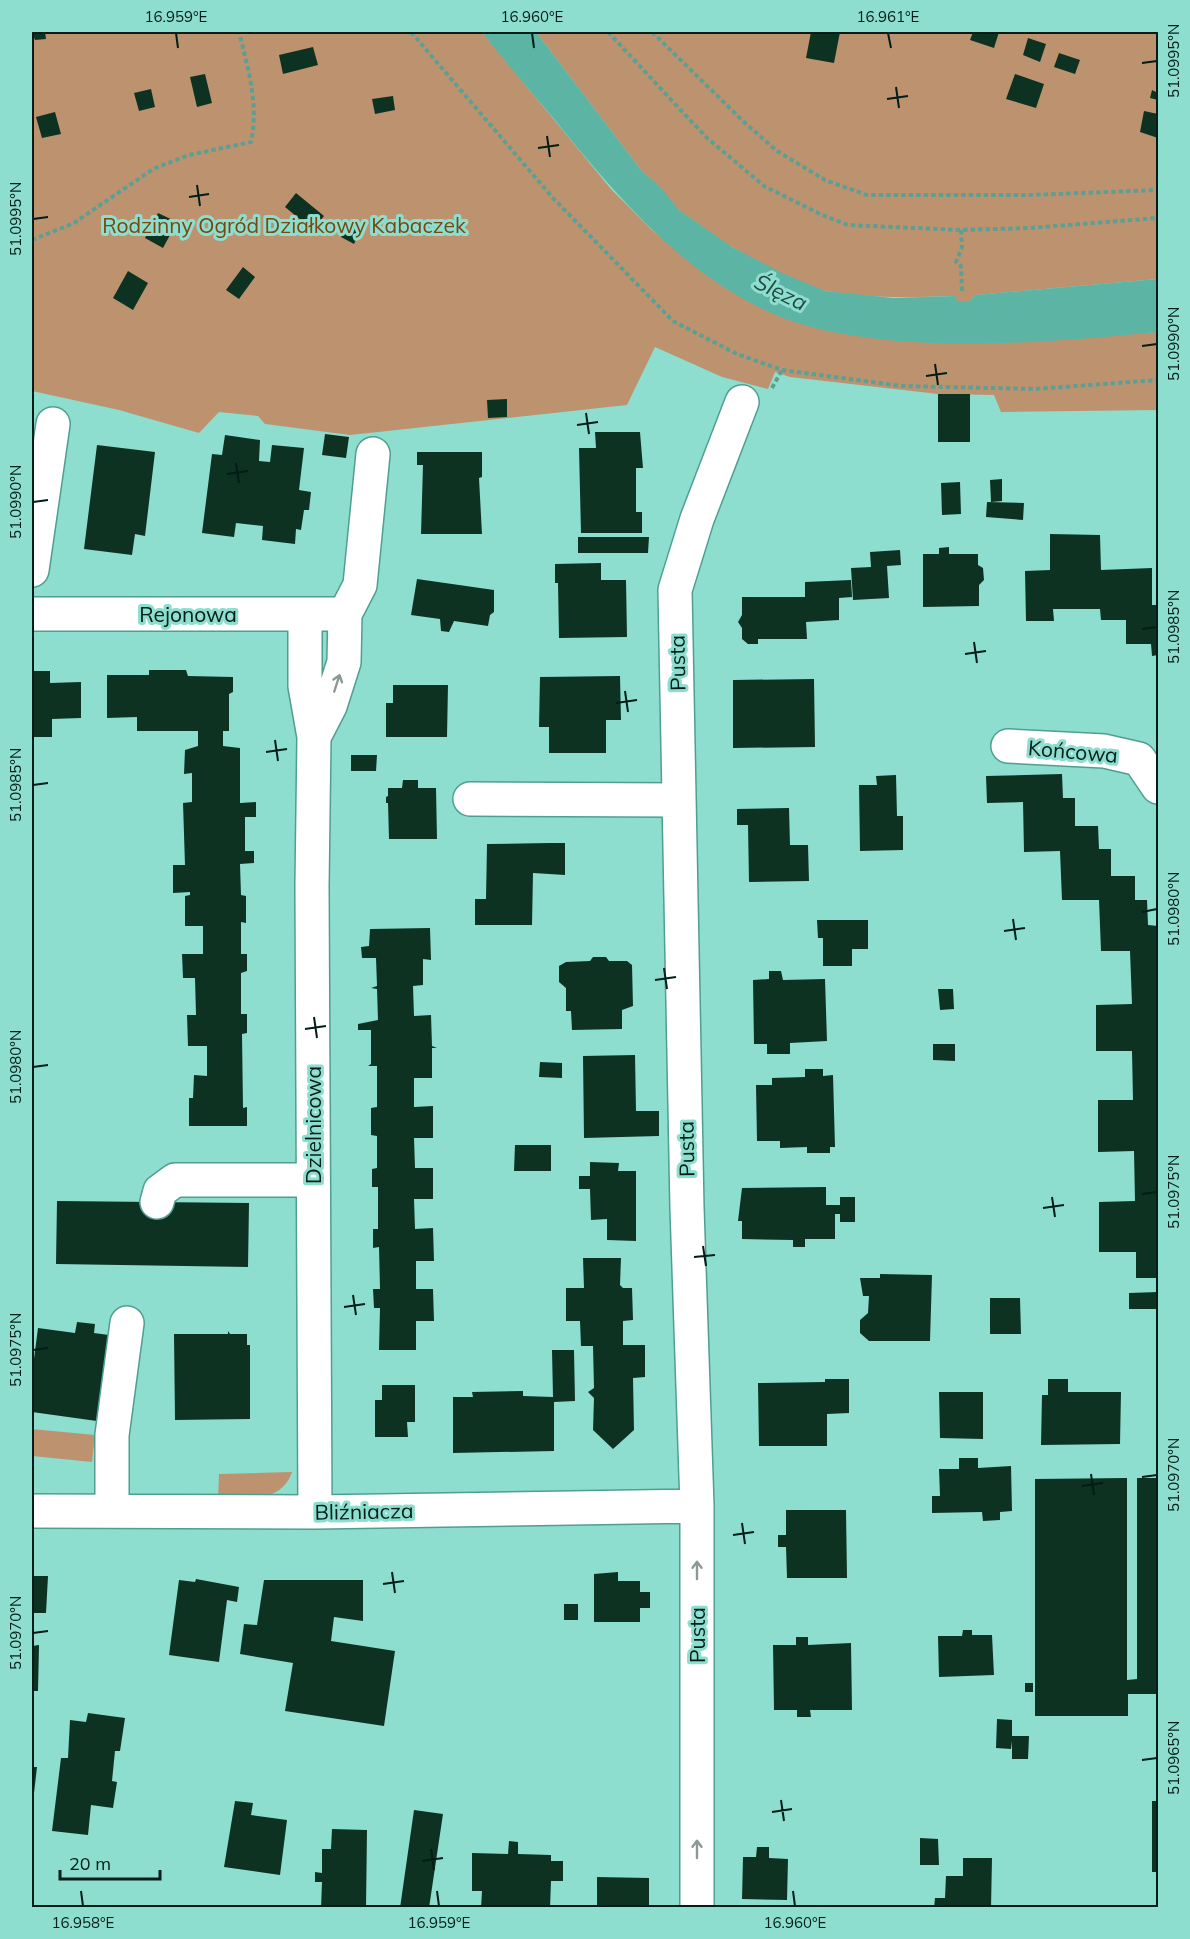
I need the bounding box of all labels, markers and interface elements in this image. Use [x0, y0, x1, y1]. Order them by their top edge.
text: 16.959°E [145, 7, 208, 26]
text: 16.960°E [501, 7, 564, 26]
text: 16.961°E [857, 7, 920, 26]
text: 51.0995°N [1164, 24, 1183, 98]
text: 51.0995°N [6, 182, 25, 256]
park label: Rodzinny Ogród Działkowy Kabaczek [102, 212, 466, 238]
water label: Ślęza [750, 267, 812, 317]
text: 51.0990°N [1164, 307, 1183, 381]
text: 51.0990°N [6, 465, 25, 539]
text: 51.0985°N [1164, 590, 1183, 664]
street label: Rejonowa [139, 601, 237, 627]
street label: Pusta [664, 635, 690, 691]
one-way arrow [332, 674, 343, 693]
street label: Końcowa [1027, 734, 1119, 768]
text: 51.0985°N [6, 748, 25, 822]
text: 51.0980°N [1164, 872, 1183, 946]
text: 51.0980°N [6, 1030, 25, 1104]
street label: Dzielnicowa [300, 1066, 326, 1184]
street label: Pusta [673, 1121, 699, 1177]
text: 51.0975°N [1164, 1155, 1183, 1229]
text: 51.0975°N [6, 1313, 25, 1387]
text: 51.0970°N [1164, 1438, 1183, 1512]
street label: Bliźniacza [314, 1497, 414, 1525]
one-way arrow [691, 1561, 703, 1581]
text: 51.0970°N [6, 1596, 25, 1670]
street label: Pusta [684, 1607, 710, 1663]
text: 51.0965°N [1164, 1721, 1183, 1795]
one-way arrow [691, 1840, 703, 1860]
scale bar [60, 1843, 160, 1881]
text: 20 m [69, 1852, 111, 1875]
text: 16.958°E [52, 1913, 115, 1932]
text: 16.959°E [408, 1913, 471, 1932]
text: 16.960°E [764, 1913, 827, 1932]

